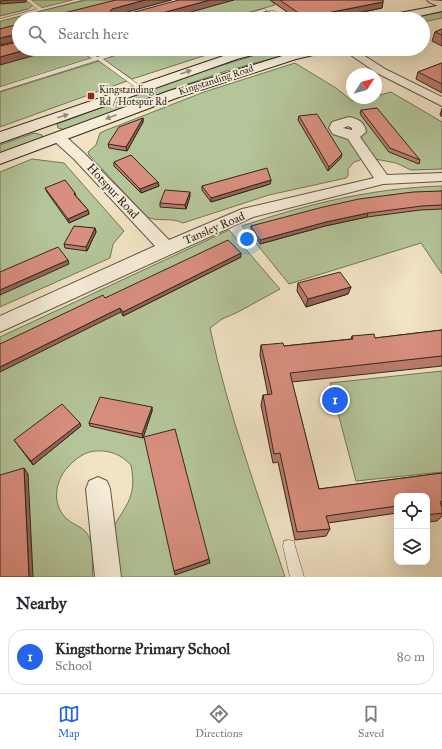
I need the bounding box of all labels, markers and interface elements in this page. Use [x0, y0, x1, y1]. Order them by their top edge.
search box [12, 12, 430, 56]
icon: search [26, 23, 48, 45]
text: Search here [58, 25, 129, 43]
street label: Kingstanding Road [177, 62, 255, 98]
north arrow [346, 68, 382, 104]
one-way arrow [180, 69, 192, 75]
place label: Kingstanding Rd / Hotspur Rd [99, 84, 167, 108]
marker: Kingstanding Rd / Hotspur Rd [86, 91, 96, 101]
one-way arrow [57, 112, 69, 118]
one-way arrow [105, 115, 117, 121]
street label: Hotspur Road [84, 161, 142, 221]
street label: Tansley Road [181, 209, 247, 247]
your location [237, 229, 257, 249]
pin: 1 [322, 385, 348, 415]
map controls [394, 493, 430, 565]
button: locate [394, 493, 430, 529]
button: layers [394, 529, 430, 565]
text: Nearby [16, 593, 67, 614]
text: Kingsthorne Primary School [55, 640, 230, 658]
text: 1 [27, 649, 33, 665]
text: 80 m [397, 649, 425, 665]
text: School [55, 658, 92, 674]
tab: Map [58, 703, 80, 740]
tab: Directions [195, 703, 243, 740]
tab: Saved [358, 703, 384, 740]

